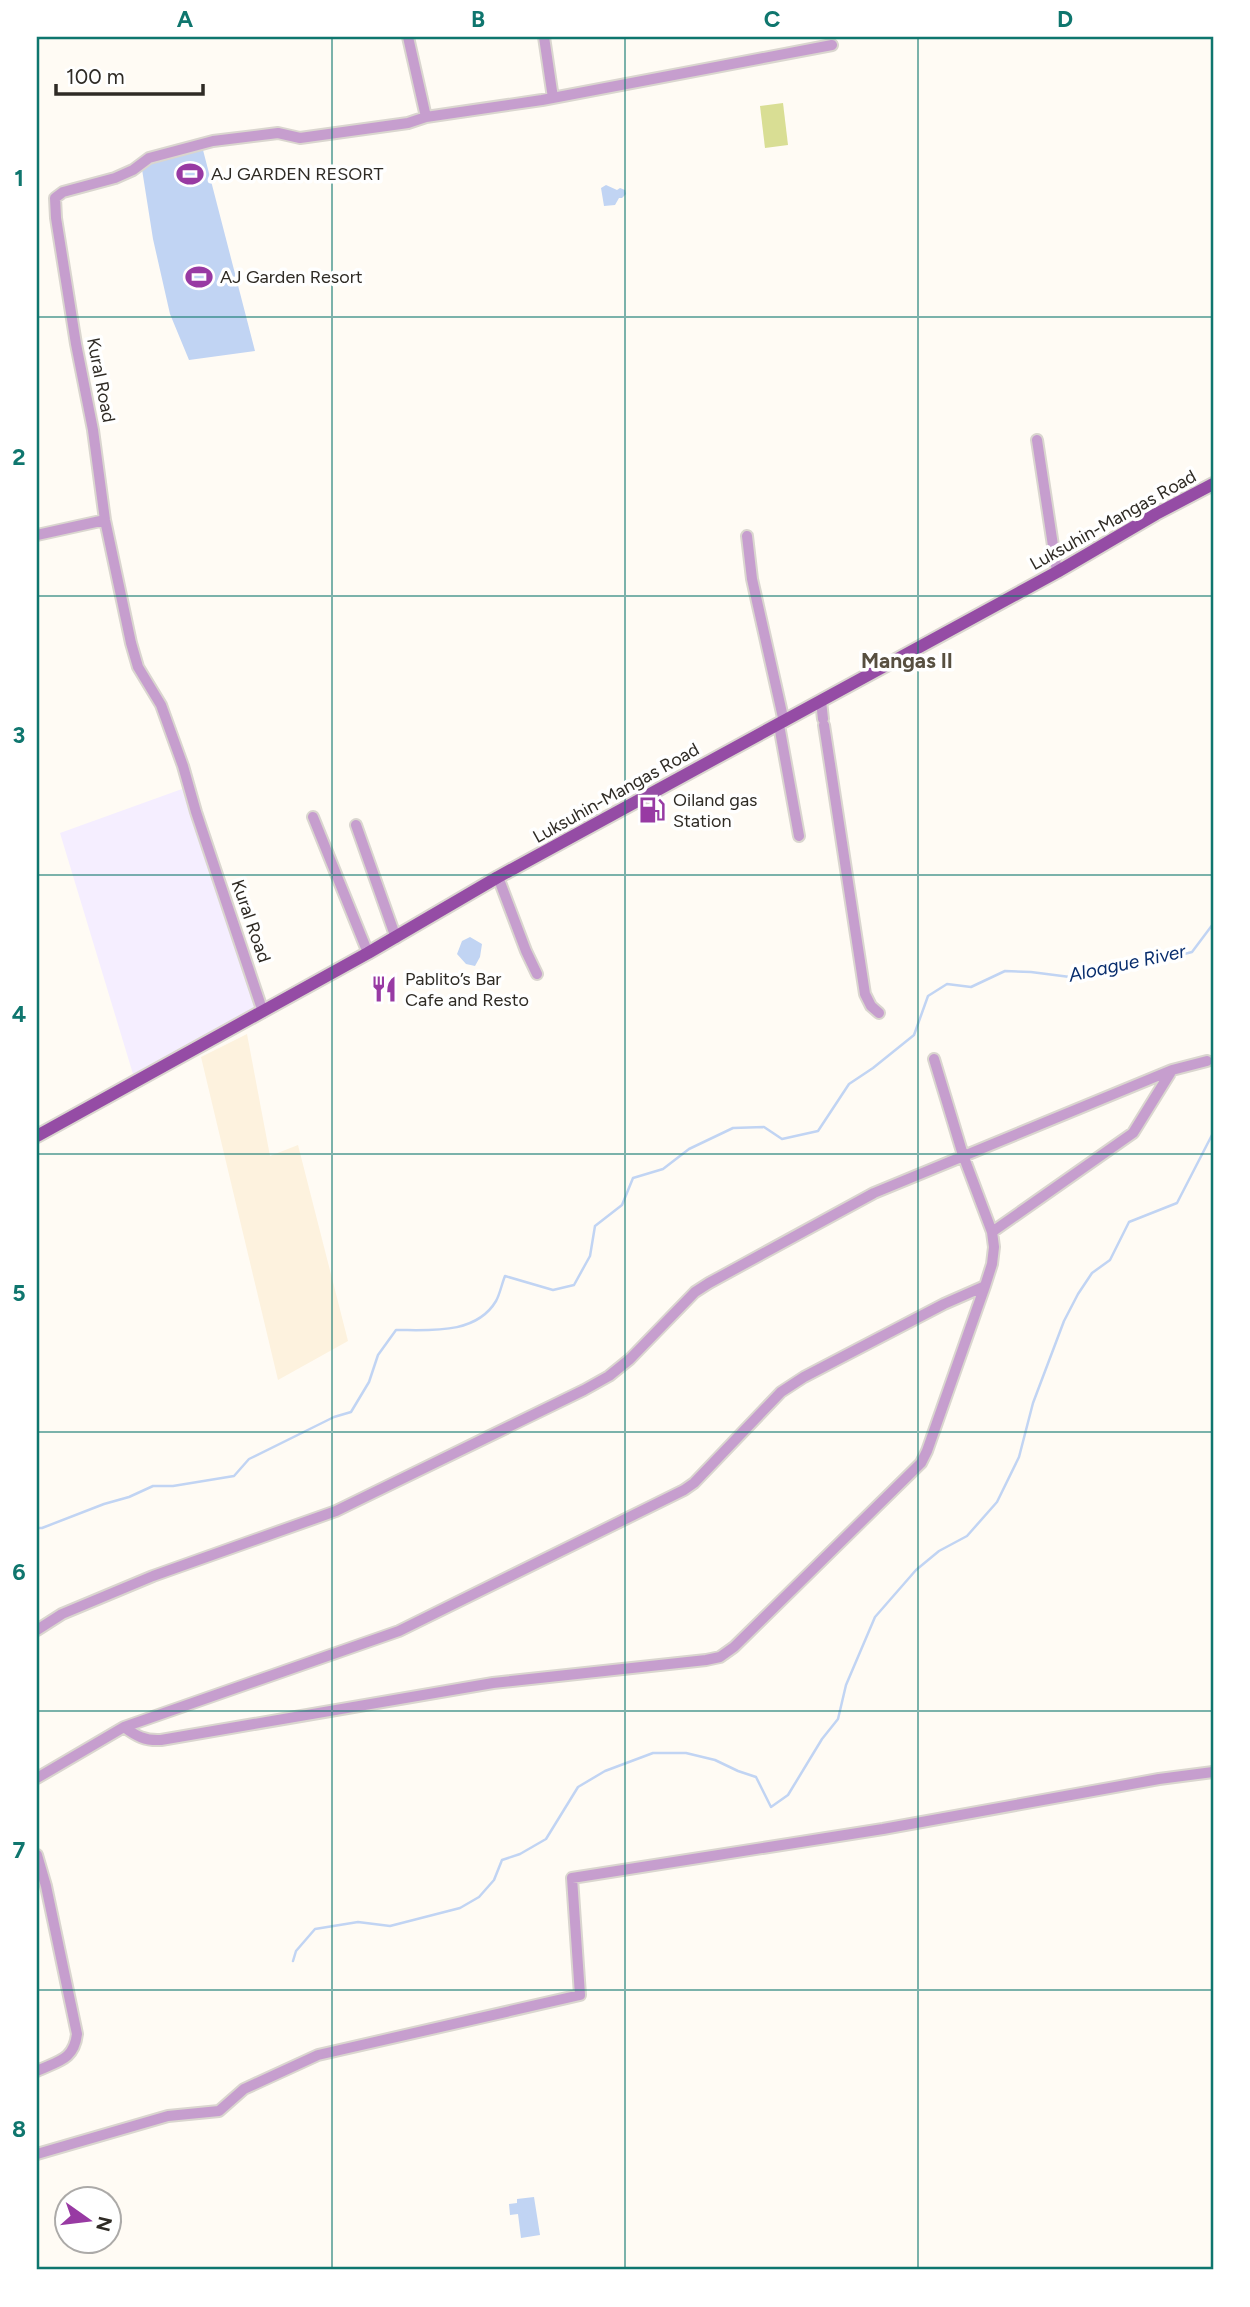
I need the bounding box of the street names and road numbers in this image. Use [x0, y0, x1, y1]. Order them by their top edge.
street label: Kural Road [82, 336, 120, 424]
street label: Luksuhin-Mangas Road [1026, 465, 1200, 575]
street label: Luksuhin-Mangas Road [529, 738, 703, 848]
street label: Kural Road [227, 877, 275, 965]

